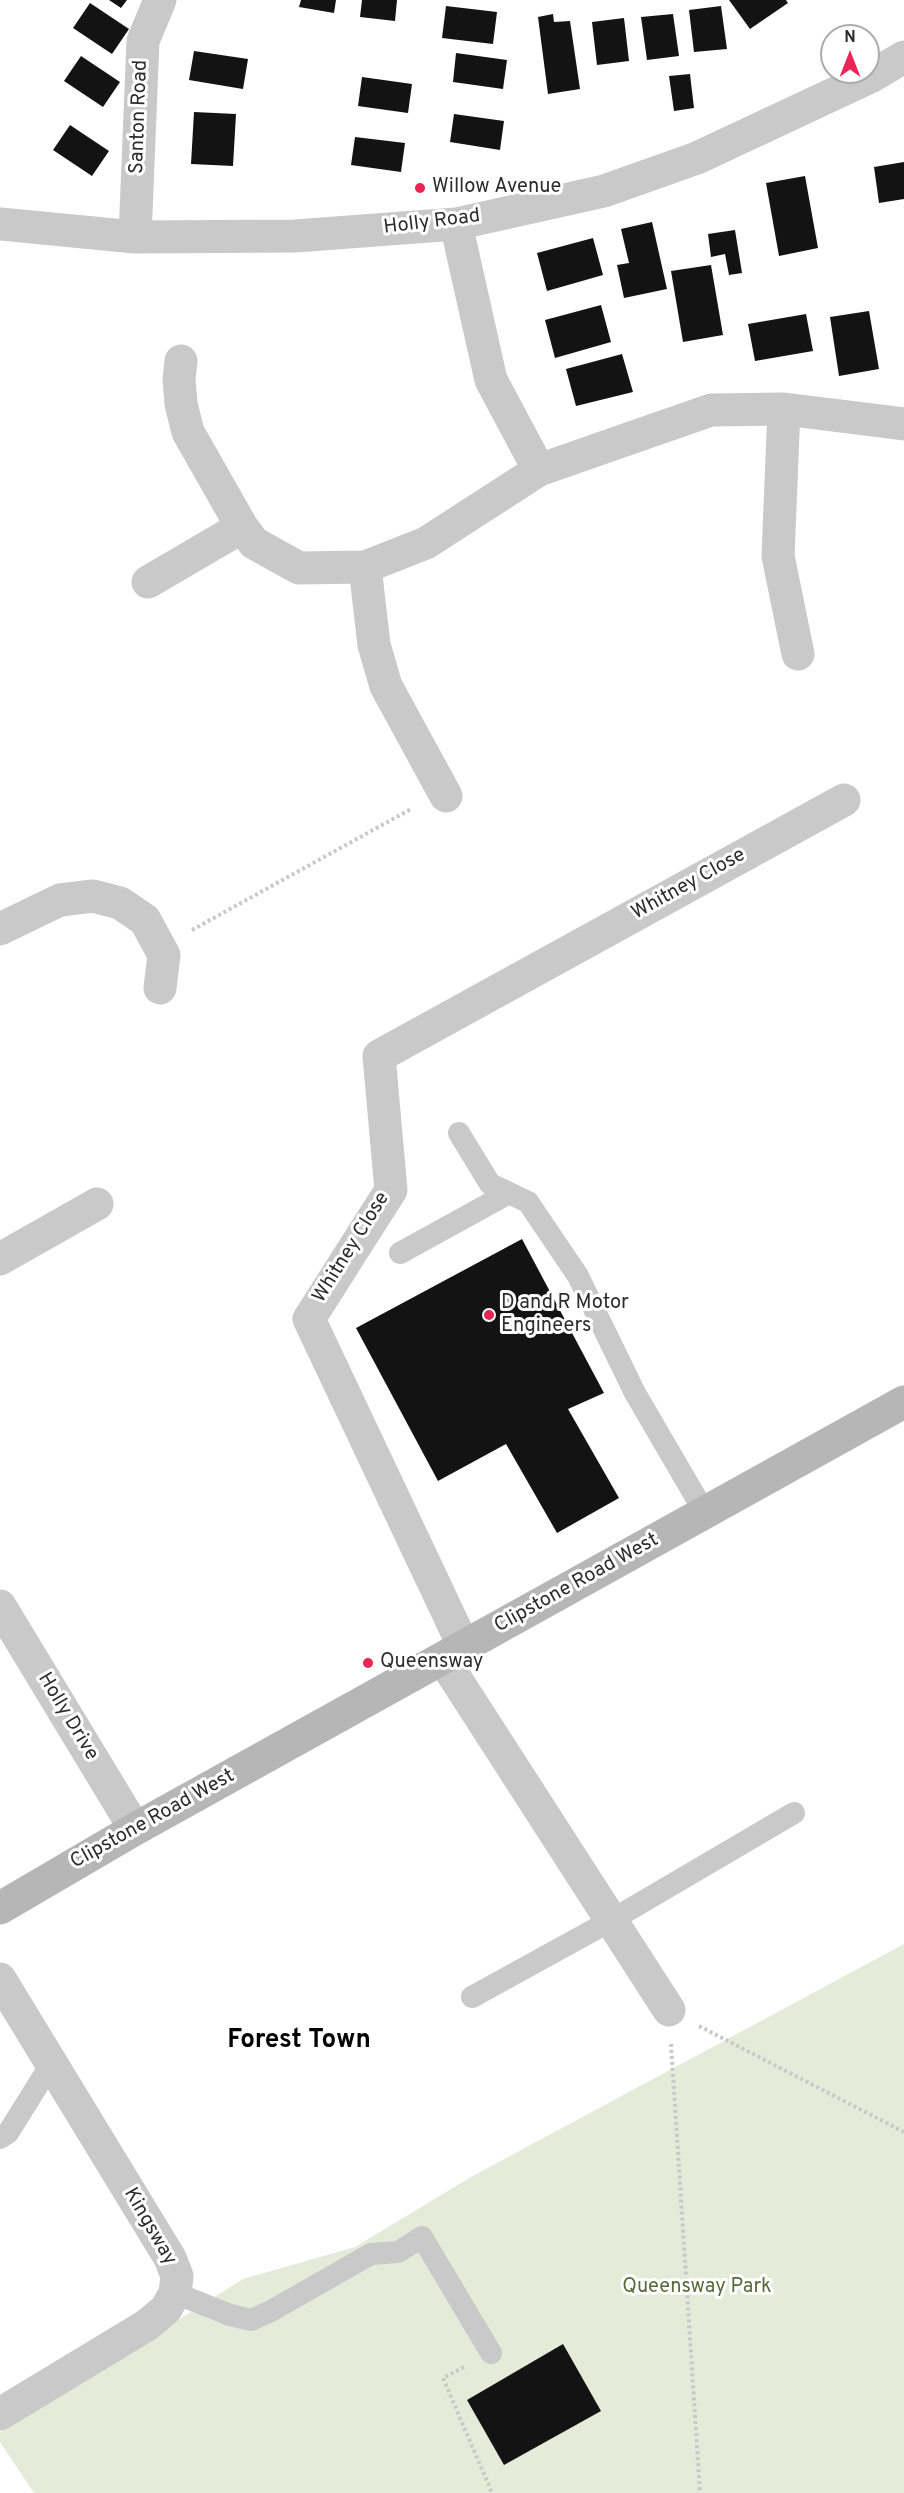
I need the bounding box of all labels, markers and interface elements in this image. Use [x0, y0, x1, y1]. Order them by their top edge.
north arrow [820, 24, 880, 84]
text: N [844, 28, 856, 48]
street label: Santon Road [126, 59, 154, 175]
place label: Willow Avenue [432, 176, 561, 200]
marker: Willow Avenue [413, 181, 427, 195]
street label: Holly Road [382, 205, 482, 241]
street label: Whitney Close [628, 844, 750, 926]
street label: Whitney Close [308, 1188, 396, 1308]
place label: D and R Motor Engineers [501, 1292, 629, 1339]
marker: D and R Motor Engineers [482, 1308, 496, 1322]
street label: Clipstone Road West [491, 1529, 663, 1639]
place label: Queensway [380, 1651, 483, 1675]
marker: Queensway [361, 1656, 375, 1670]
street label: Holly Drive [31, 1669, 103, 1765]
street label: Clipstone Road West [67, 1765, 239, 1875]
district label: Forest Town [227, 2026, 371, 2058]
street label: Kingsway [117, 2184, 181, 2270]
park label: Queensway Park [622, 2276, 772, 2300]

